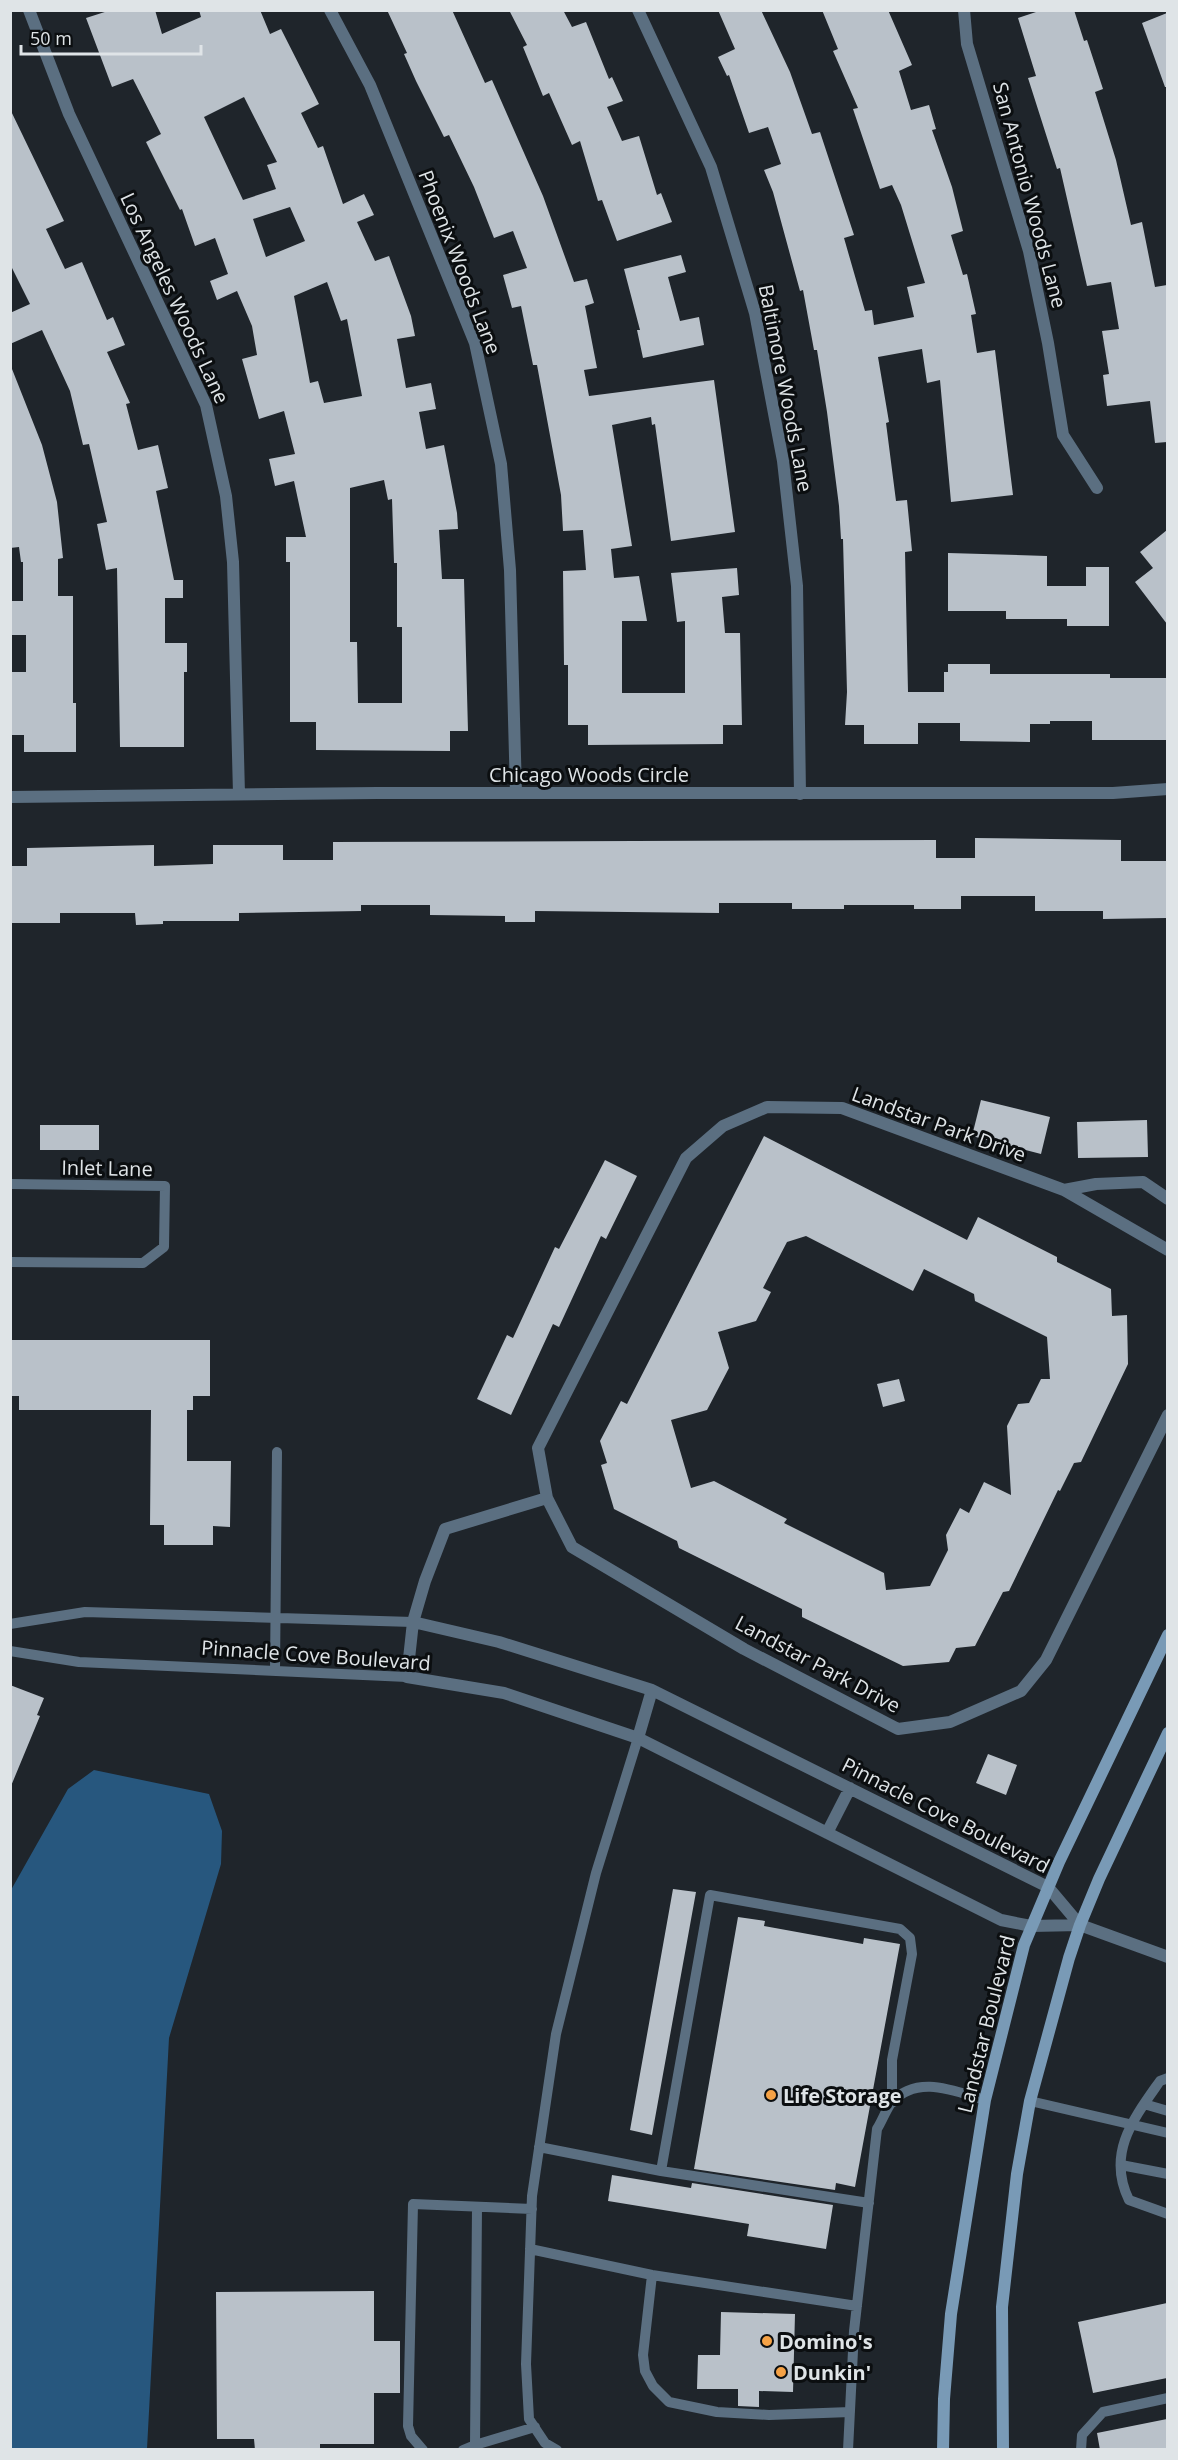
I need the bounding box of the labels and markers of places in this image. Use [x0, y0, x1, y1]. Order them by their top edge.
place label: Life Storage [783, 2082, 902, 2109]
marker: Life Storage [764, 2088, 778, 2102]
place label: Domino's [779, 2328, 873, 2355]
marker: Domino's [760, 2334, 774, 2348]
place label: Dunkin' [793, 2359, 871, 2386]
marker: Dunkin' [774, 2365, 788, 2379]

